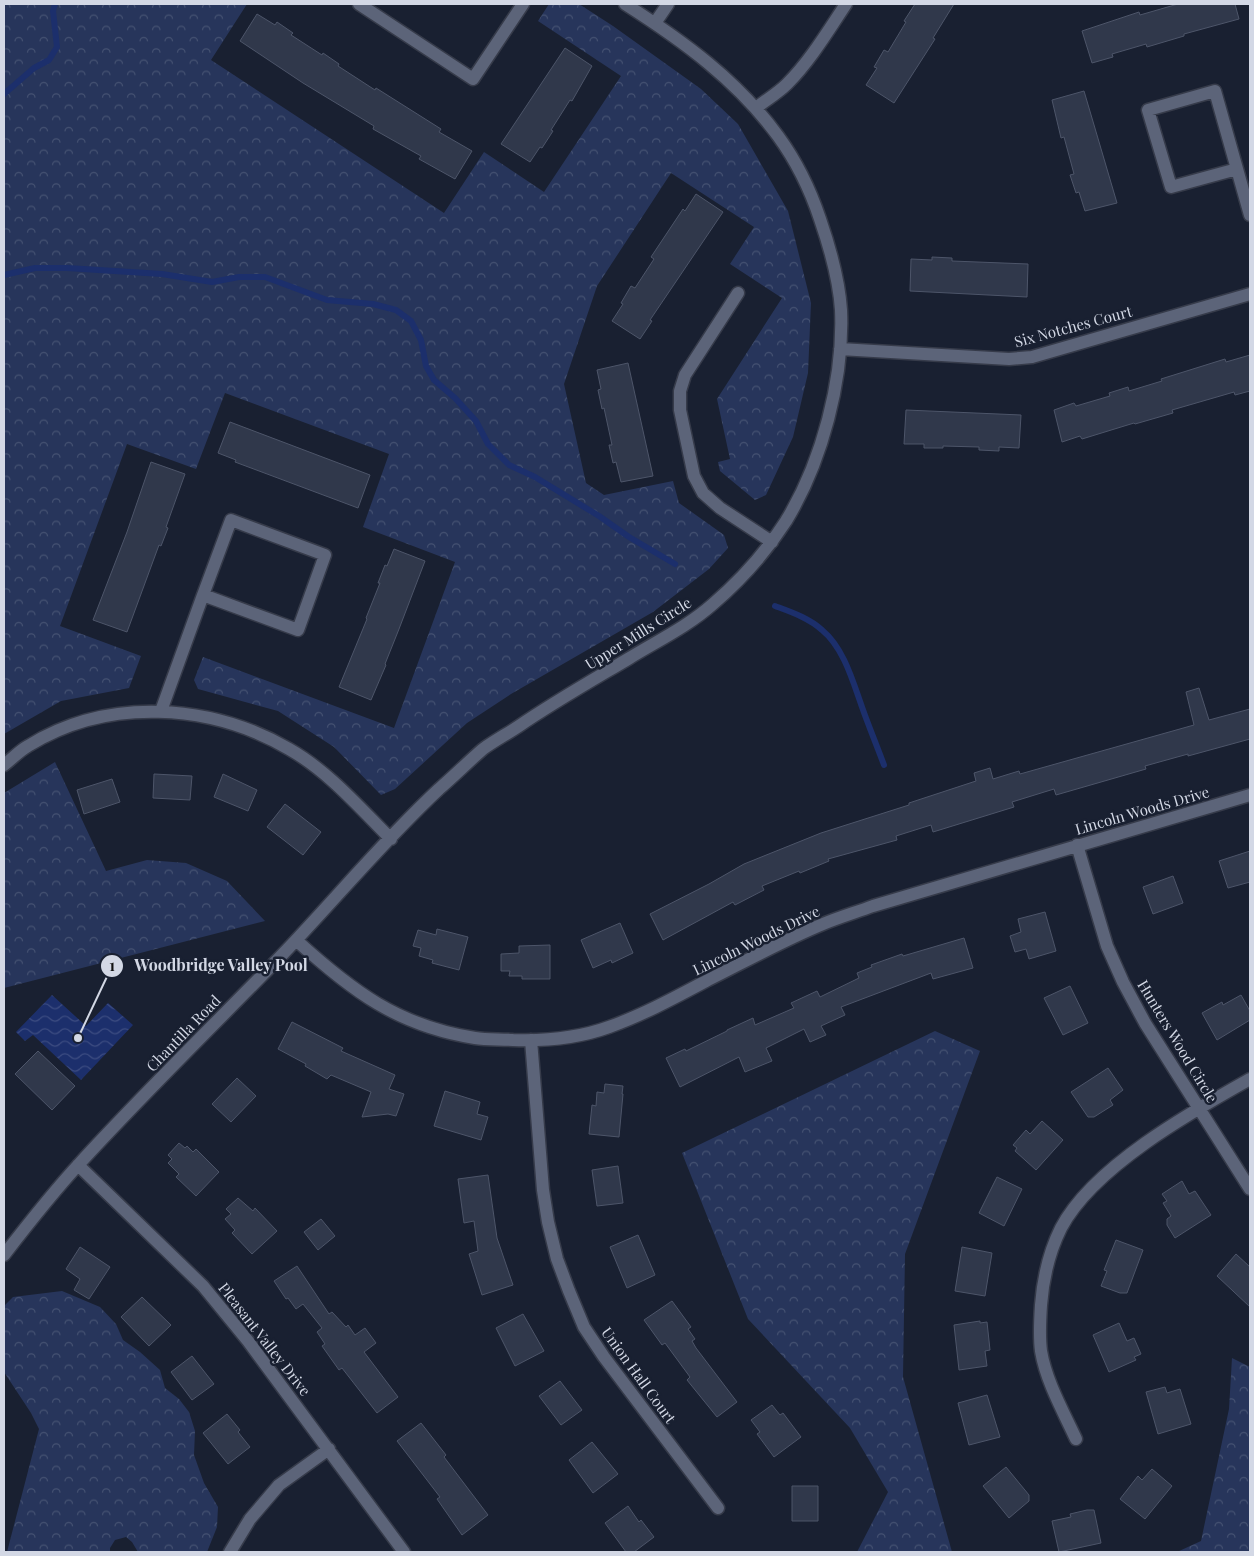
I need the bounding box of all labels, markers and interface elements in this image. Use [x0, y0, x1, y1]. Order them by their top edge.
street label: Six Notches Court [1012, 300, 1135, 351]
street label: Upper Mills Circle [581, 592, 695, 674]
street label: Lincoln Woods Drive [1073, 781, 1211, 839]
street label: Lincoln Woods Drive [689, 901, 823, 979]
callout: Woodbridge Valley Pool [99, 950, 319, 981]
text: Woodbridge Valley Pool [133, 954, 308, 975]
text: 1 [109, 955, 115, 975]
street label: Hunters Wood Circle [1133, 976, 1223, 1106]
street label: Chantilla Road [141, 990, 225, 1076]
street label: Pleasant Valley Drive [214, 1278, 316, 1400]
street label: Union Hall Court [597, 1323, 681, 1428]

